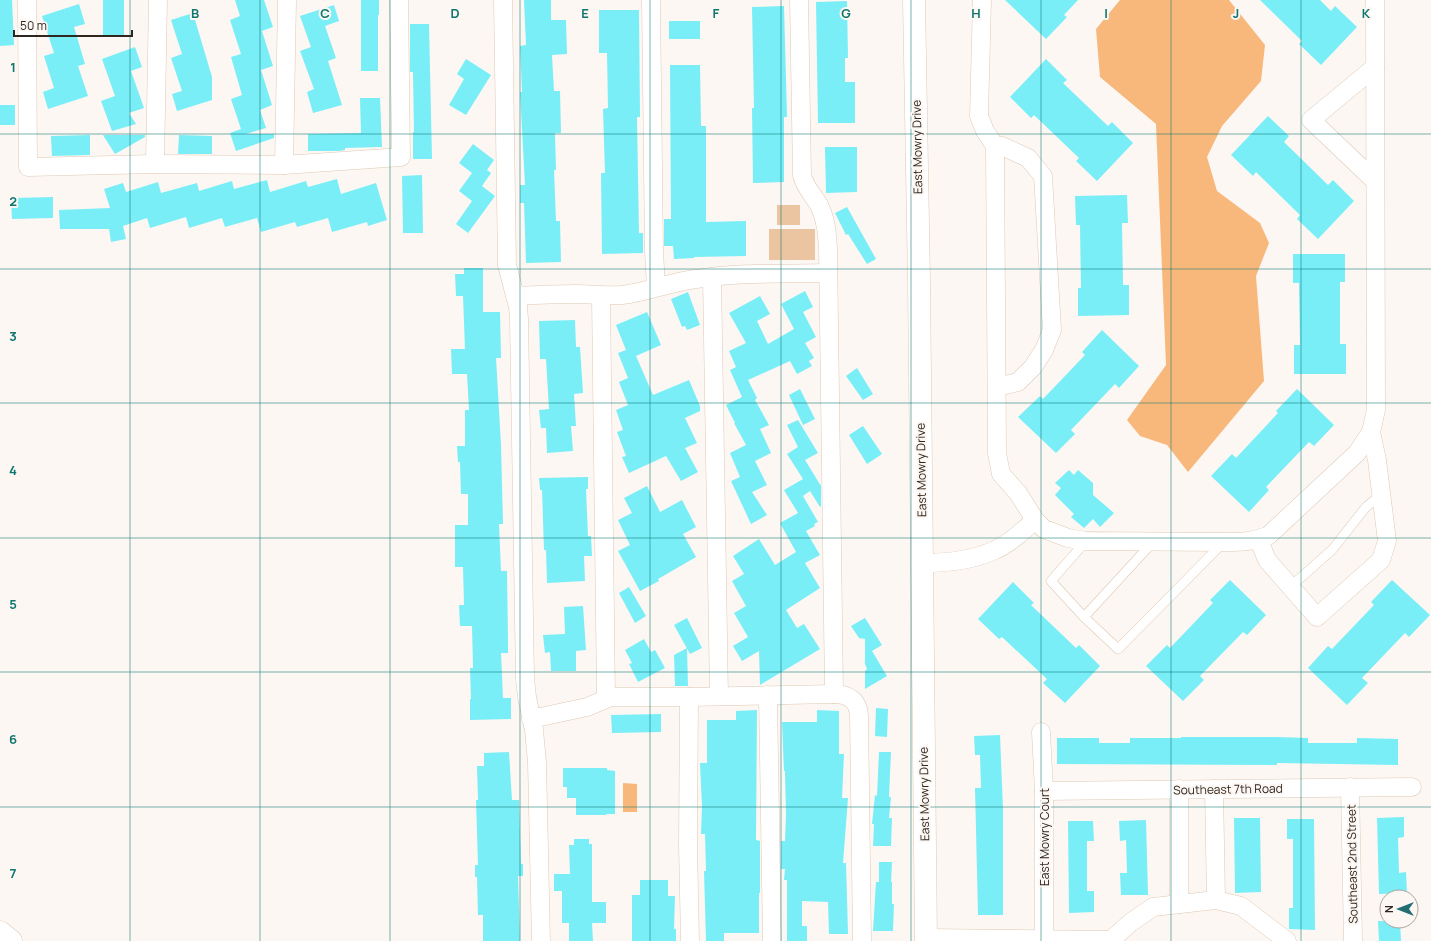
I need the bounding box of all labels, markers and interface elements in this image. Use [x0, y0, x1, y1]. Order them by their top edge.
text: B [191, 4, 199, 22]
text: C [320, 4, 330, 22]
text: D [450, 4, 460, 22]
text: E [581, 4, 589, 22]
text: F [713, 4, 720, 22]
text: G [841, 4, 851, 22]
text: H [971, 4, 981, 22]
text: I [1104, 4, 1108, 22]
text: J [1233, 4, 1239, 22]
text: K [1362, 4, 1371, 22]
scale bar [14, 12, 132, 38]
text: 50 m [20, 17, 47, 34]
text: 1 [10, 58, 16, 76]
street label: East Mowry Drive [908, 100, 926, 194]
text: 2 [9, 192, 17, 210]
text: 3 [9, 327, 17, 345]
street label: East Mowry Drive [912, 423, 930, 517]
text: 4 [9, 461, 17, 479]
text: 5 [9, 595, 17, 613]
text: 6 [9, 730, 17, 748]
street label: East Mowry Drive [915, 747, 933, 841]
street label: Southeast 7th Road [1173, 780, 1283, 798]
street label: East Mowry Court [1036, 788, 1053, 886]
street label: Southeast 2nd Street [1342, 804, 1362, 924]
text: 7 [10, 864, 17, 882]
north arrow [1379, 889, 1419, 929]
text: N [1381, 905, 1396, 913]

